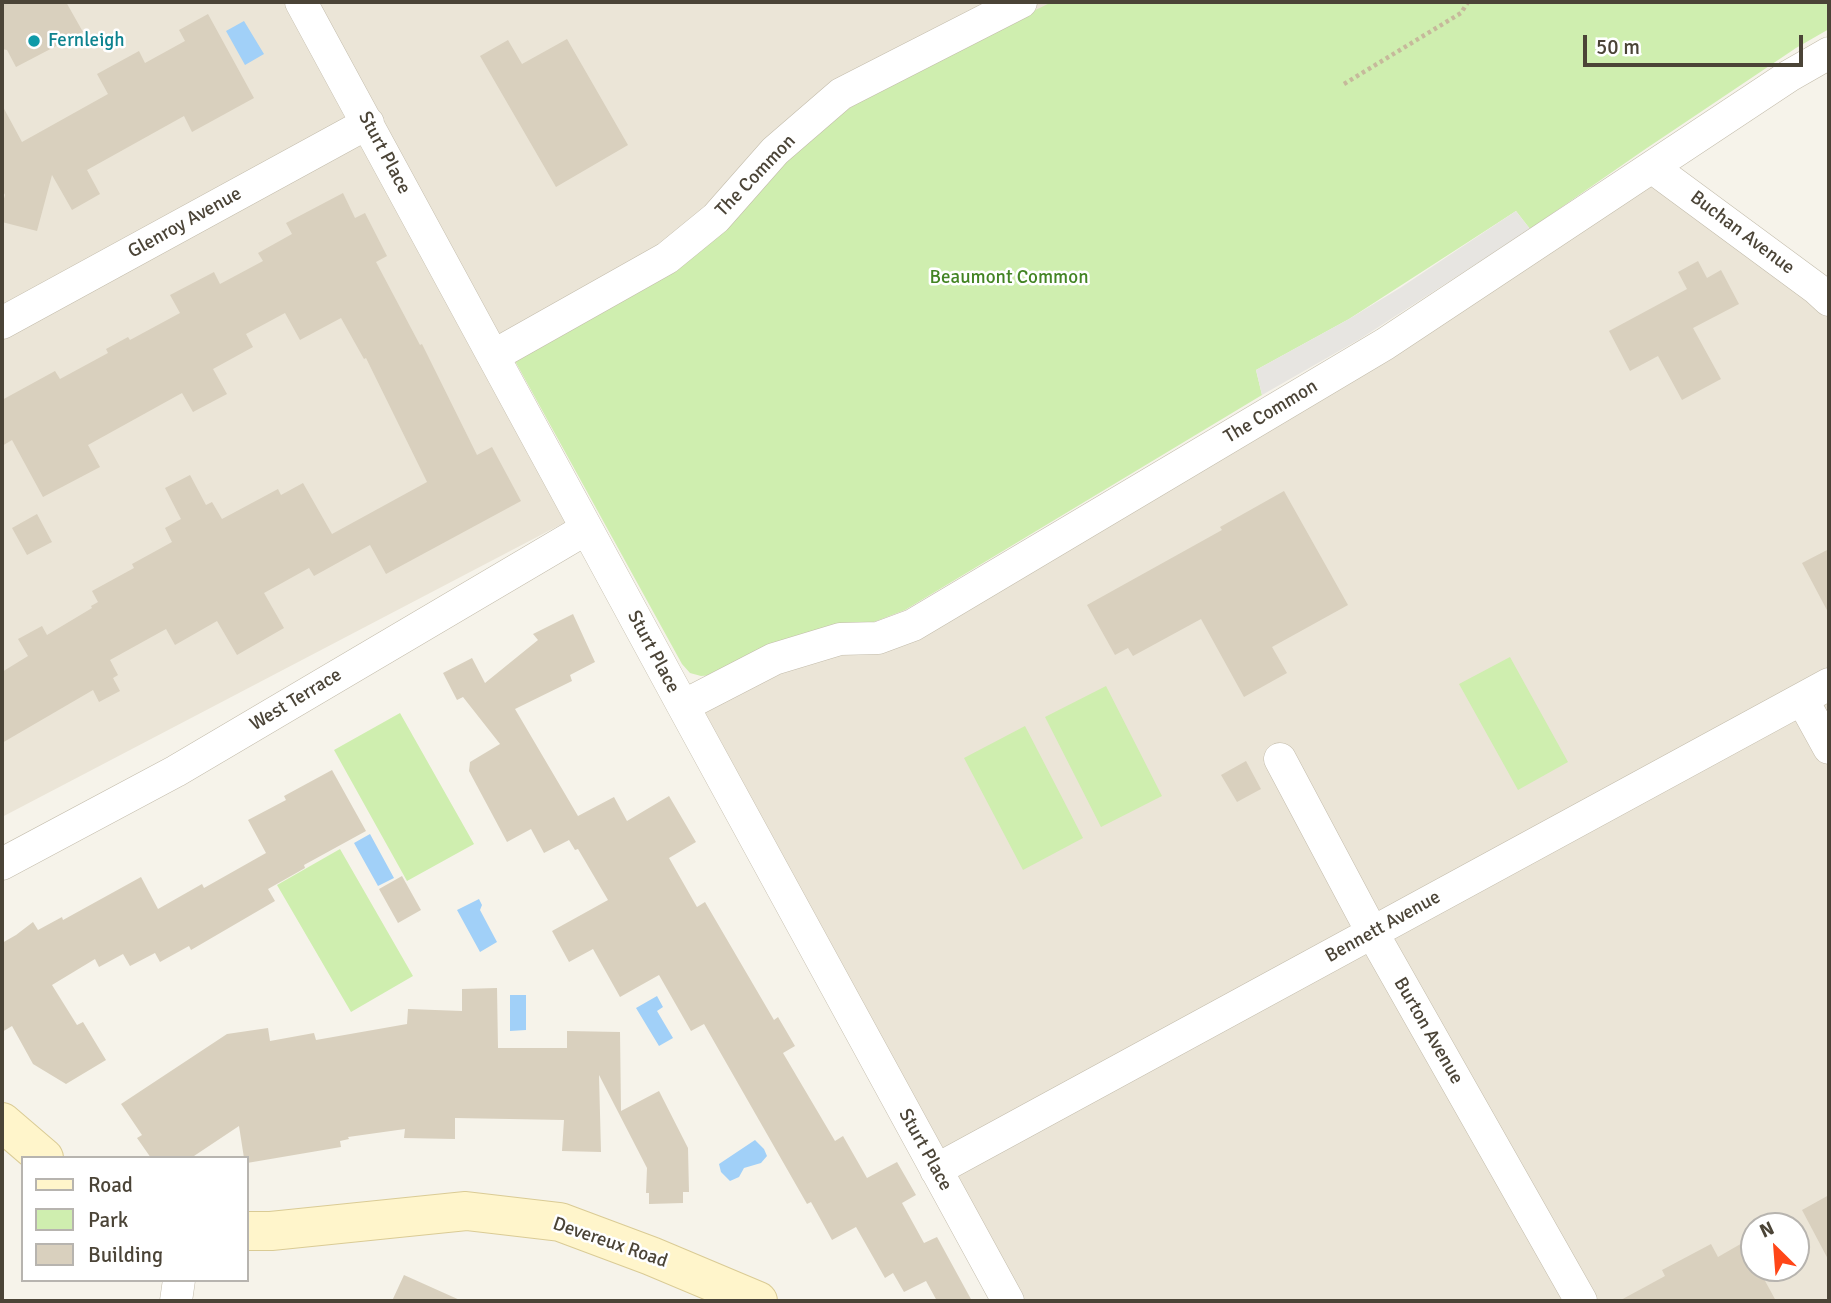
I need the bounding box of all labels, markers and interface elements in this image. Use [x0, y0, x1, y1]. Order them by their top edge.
scale bar [1586, 21, 1806, 65]
place label: Fernleigh [48, 30, 125, 52]
marker: Fernleigh [26, 33, 42, 49]
text: 50 m [1596, 34, 1640, 60]
street label: Sturt Place [353, 108, 415, 198]
street label: The Common [711, 130, 801, 222]
street label: Glenroy Avenue [124, 182, 246, 264]
street label: Buchan Avenue [1685, 186, 1799, 280]
park label: Beaumont Common [930, 267, 1088, 289]
street label: The Common [1220, 375, 1322, 449]
street label: Sturt Place [622, 607, 684, 697]
street label: West Terrace [246, 664, 346, 736]
street label: Bennett Avenue [1321, 886, 1445, 968]
street label: Burton Avenue [1388, 974, 1468, 1088]
street label: Sturt Place [893, 1105, 957, 1195]
legend [21, 1156, 248, 1282]
text: Road [88, 1172, 133, 1198]
text: Park [88, 1207, 128, 1233]
north arrow [1740, 1212, 1810, 1282]
street label: Devereux Road [550, 1213, 670, 1273]
text: N [1756, 1216, 1778, 1243]
text: Building [88, 1242, 163, 1268]

